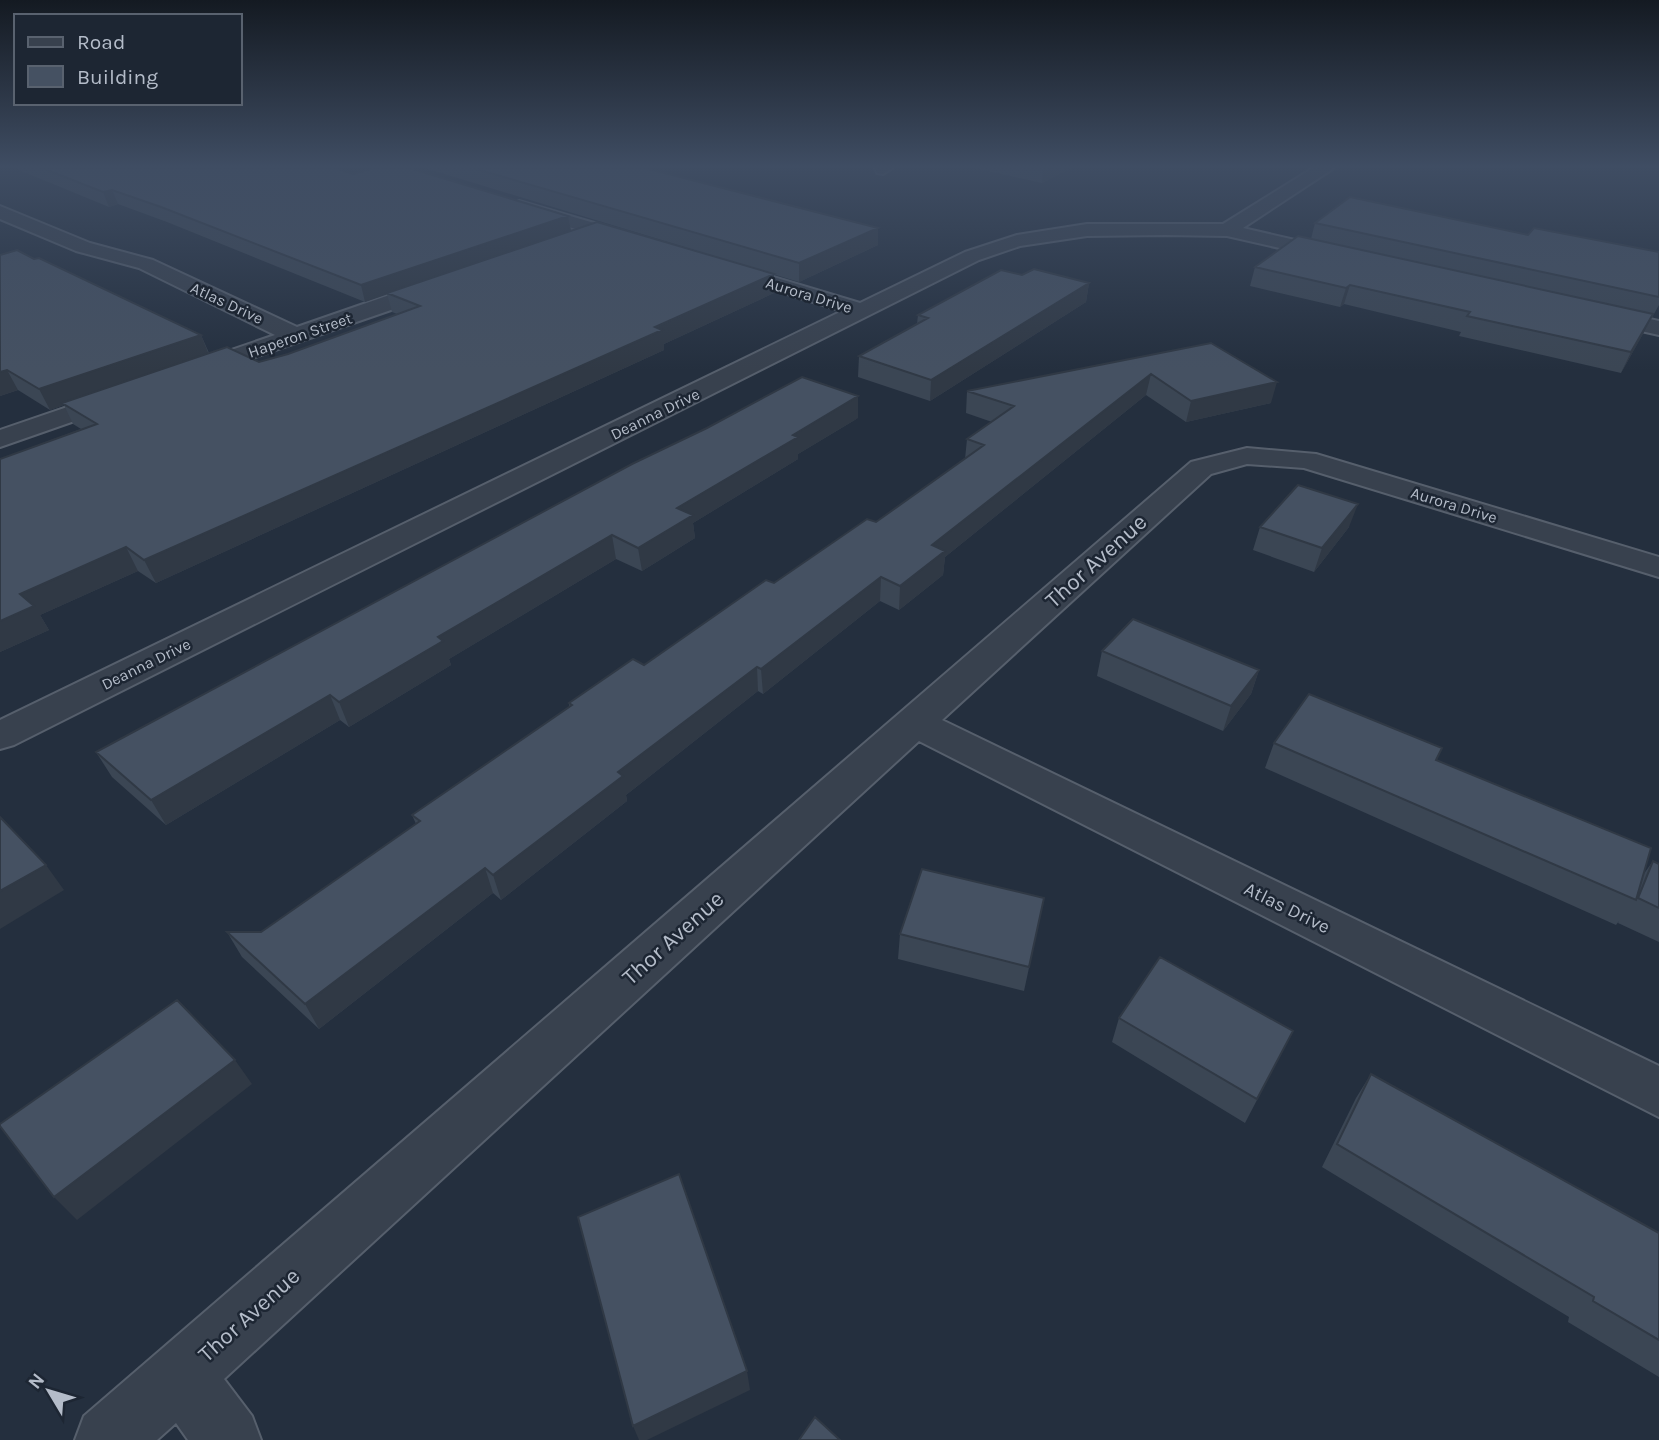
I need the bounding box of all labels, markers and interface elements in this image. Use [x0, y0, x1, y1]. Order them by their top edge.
legend [14, 14, 242, 105]
text: Road [77, 30, 125, 54]
text: Building [77, 65, 158, 89]
street label: Aurora Drive [764, 273, 854, 317]
street label: Atlas Drive [188, 278, 266, 328]
street label: Haperon Street [245, 308, 355, 362]
street label: Deanna Drive [607, 384, 703, 444]
street label: Aurora Drive [1409, 483, 1499, 527]
street label: Thor Avenue [1040, 508, 1152, 614]
street label: Deanna Drive [98, 634, 194, 694]
street label: Atlas Drive [1241, 878, 1333, 938]
street label: Thor Avenue [617, 885, 729, 991]
street label: Thor Avenue [193, 1262, 305, 1368]
north arrow [14, 1356, 84, 1426]
text: N [24, 1369, 49, 1393]

